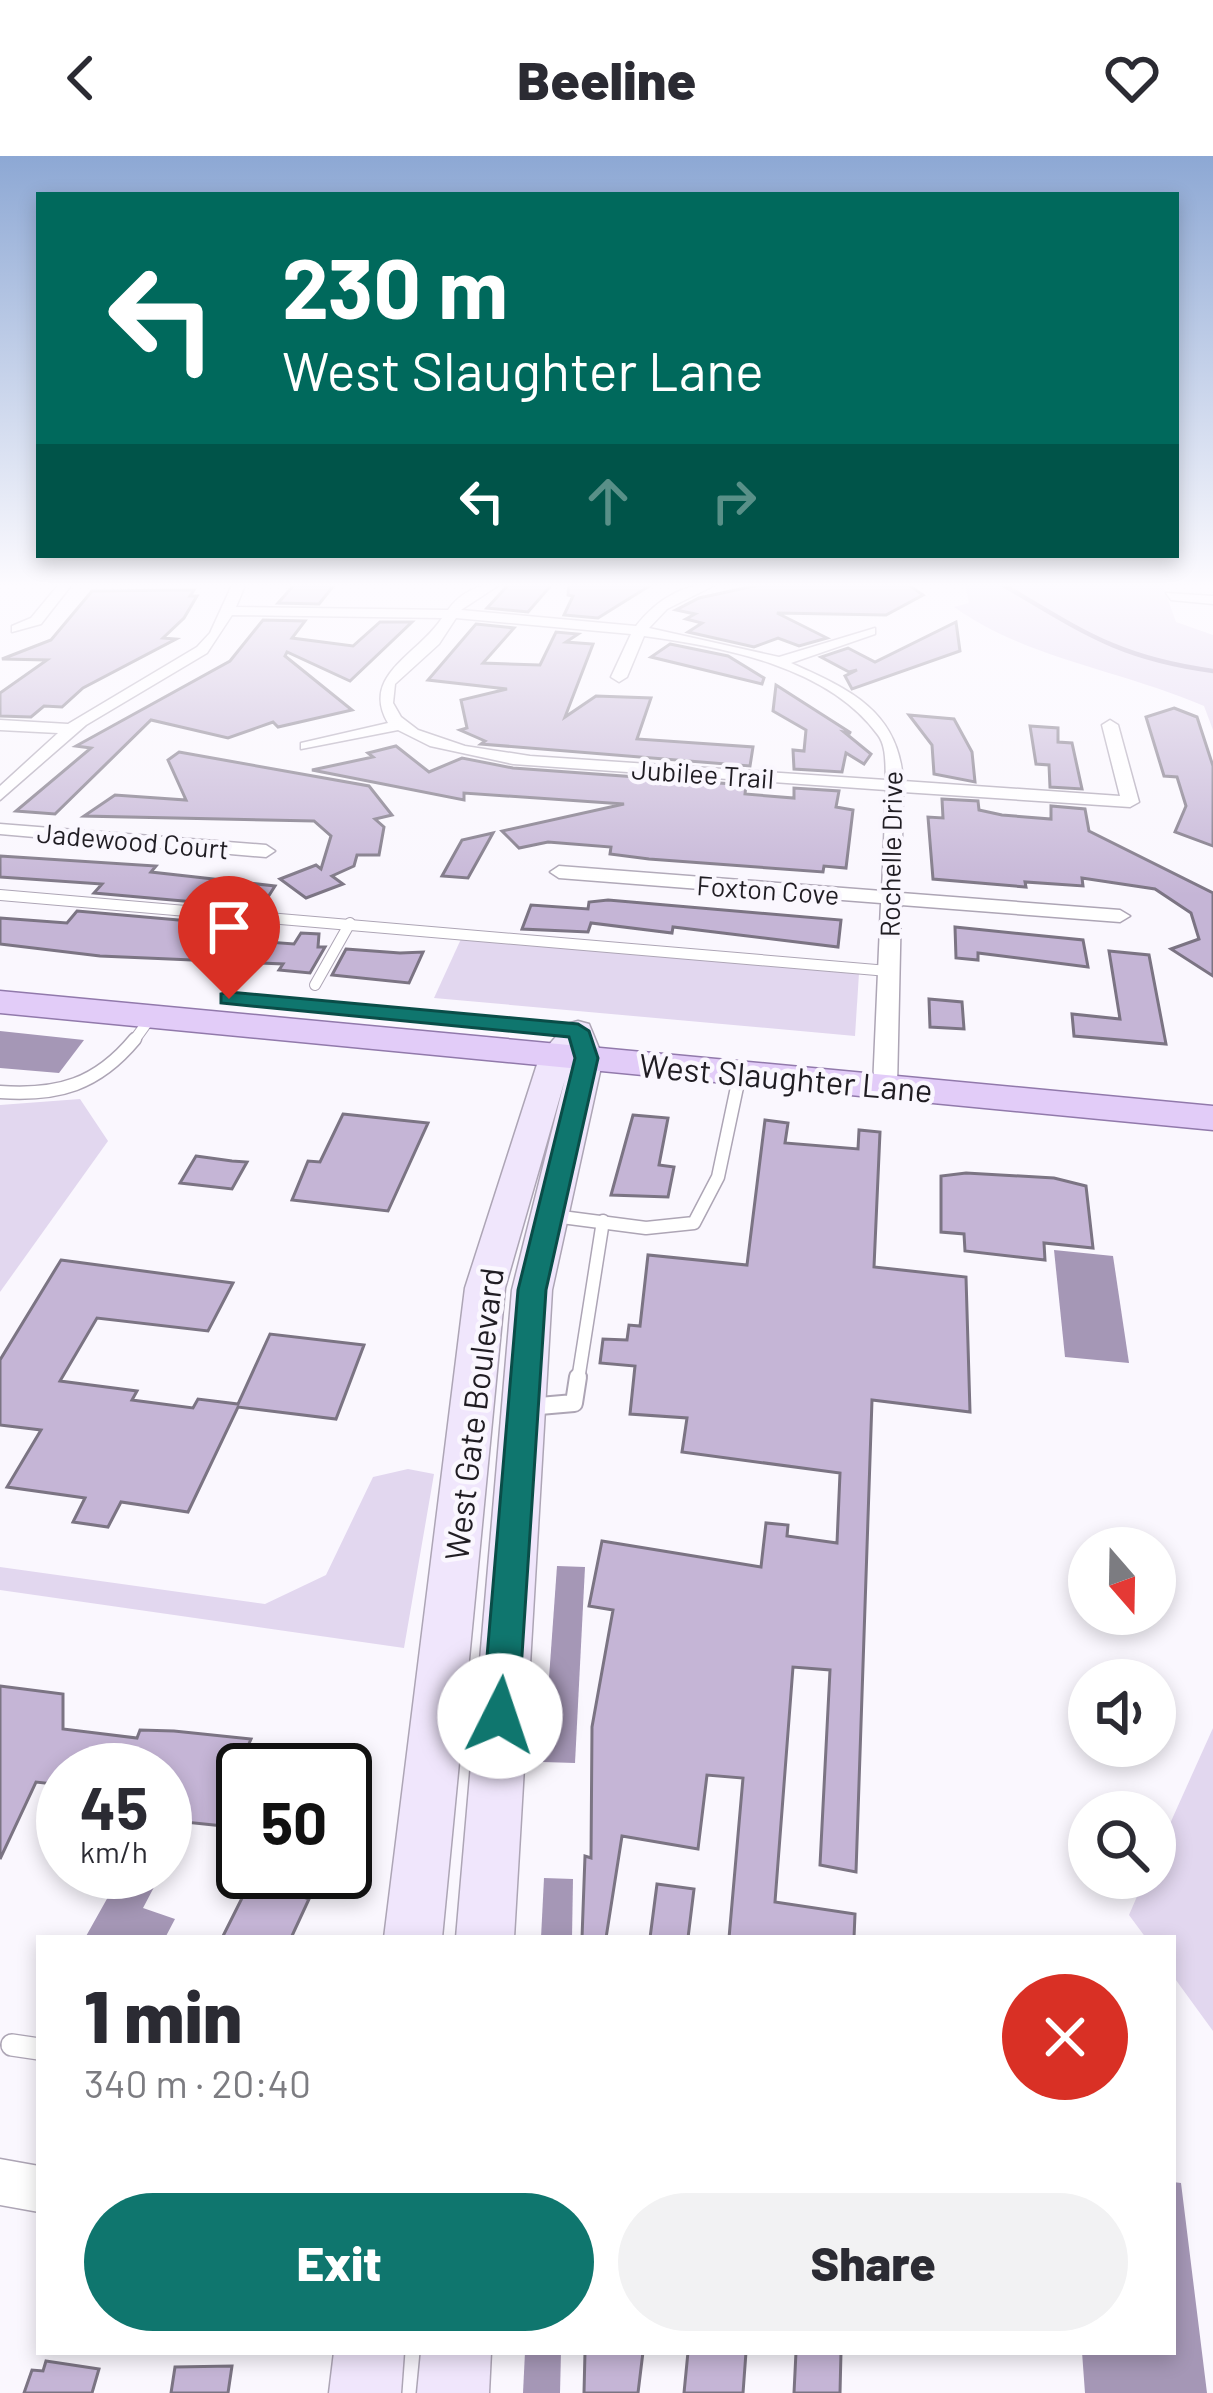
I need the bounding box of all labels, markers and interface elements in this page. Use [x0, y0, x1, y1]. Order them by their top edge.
icon: back [48, 45, 114, 111]
icon: heart [1099, 45, 1165, 111]
text: Beeline [517, 46, 696, 111]
text: 230 m [282, 235, 508, 336]
icon: left [84, 240, 240, 396]
text: West Slaughter Lane [282, 337, 764, 402]
icon: left [449, 468, 515, 534]
icon: ahead [575, 468, 641, 534]
icon: right [701, 468, 767, 534]
street label: Jubilee Trail [631, 752, 775, 794]
street label: Rochelle Drive [873, 771, 907, 937]
street label: Jadewood Court [36, 816, 230, 864]
street label: Foxton Cove [696, 868, 840, 910]
pin [178, 876, 280, 999]
icon: arrive [196, 894, 262, 960]
street label: West Slaughter Lane [638, 1044, 934, 1110]
street label: West Gate Boulevard [435, 1265, 511, 1563]
north arrow [1068, 1527, 1176, 1635]
map controls [1068, 1527, 1176, 1899]
position arrow [437, 1653, 563, 1779]
button: sound [1068, 1659, 1176, 1767]
speed limit sign: 50 [216, 1743, 372, 1899]
text: 45 [80, 1770, 148, 1842]
button: search [1068, 1791, 1176, 1899]
text: km/h [80, 1833, 148, 1869]
text: 1 min [84, 1971, 242, 2057]
button: close [1002, 1974, 1128, 2100]
text: 340 m · 20:40 [84, 2059, 311, 2106]
button: Exit [84, 2193, 594, 2331]
button: Share [618, 2193, 1128, 2331]

